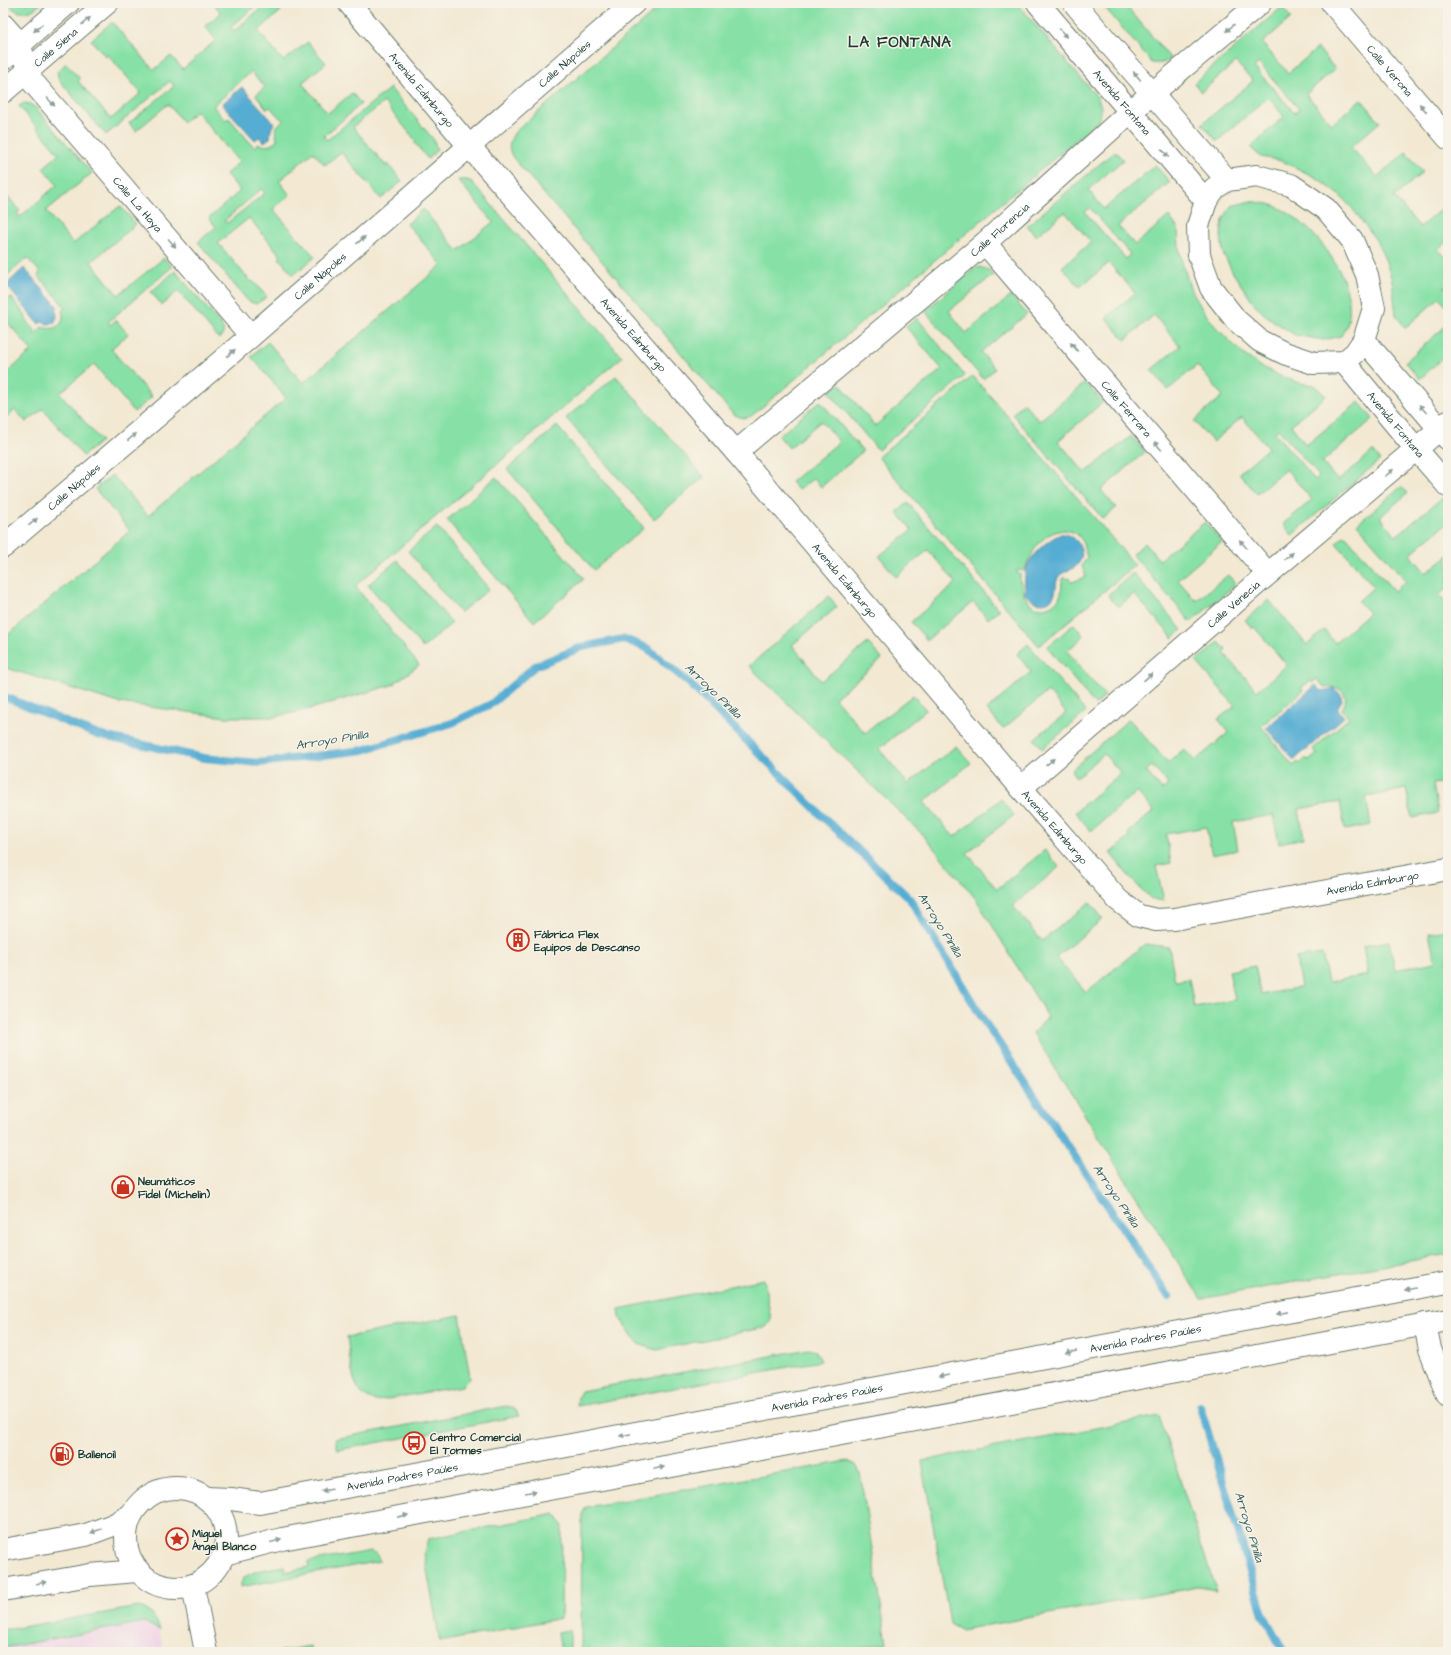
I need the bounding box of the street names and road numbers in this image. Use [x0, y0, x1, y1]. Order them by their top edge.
street label: Calle Siena [30, 24, 81, 70]
street label: Calle Nápoles [535, 36, 594, 91]
street label: Calle Verona [1364, 42, 1417, 100]
street label: Avenida Edimburgo [386, 49, 458, 131]
street label: Avenida Fontana [1090, 66, 1155, 139]
street label: Calle La Haya [110, 173, 166, 235]
street label: Calle Florencia [967, 199, 1033, 260]
street label: Calle Nápoles [290, 249, 350, 303]
street label: Avenida Edimburgo [597, 294, 671, 375]
street label: Calle Ferrara [1098, 377, 1155, 441]
street label: Avenida Fontana [1364, 388, 1428, 461]
street label: Calle Nápoles [44, 460, 104, 514]
street label: Avenida Edimburgo [809, 540, 881, 621]
street label: Calle Venecia [1204, 577, 1263, 631]
street label: Avenida Edimburgo [1018, 787, 1092, 868]
street label: Avenida Edimburgo [1325, 867, 1421, 899]
street label: Avenida Padres Paúles [1088, 1320, 1203, 1356]
street label: Avenida Padres Paúles [770, 1380, 884, 1415]
street label: Avenida Padres Paúles [345, 1459, 460, 1494]

